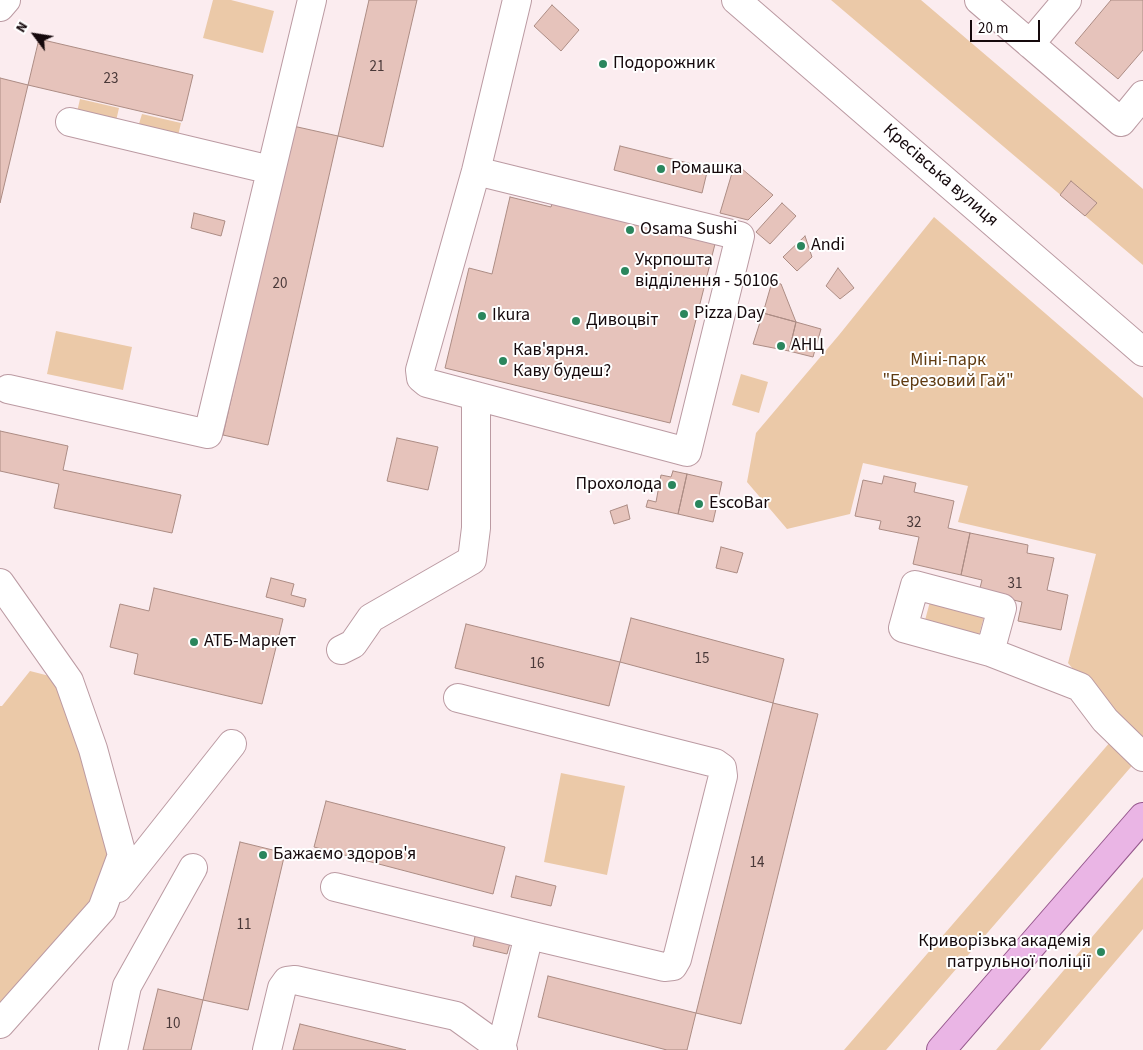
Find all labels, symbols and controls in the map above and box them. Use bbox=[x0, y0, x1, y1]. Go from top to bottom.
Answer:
north arrow bbox=[10, 10, 60, 60]
scale bar bbox=[973, 10, 1043, 42]
text: N bbox=[11, 18, 33, 36]
text: 20 m bbox=[978, 18, 1008, 39]
place label: Подорожник bbox=[613, 53, 715, 75]
marker: Подорожник bbox=[597, 58, 609, 70]
house number: 21 bbox=[370, 59, 384, 77]
house number: 23 bbox=[104, 71, 118, 89]
street label: Кресівська вулиця bbox=[878, 120, 1002, 232]
place label: Ромашка bbox=[671, 158, 742, 180]
marker: Ромашка bbox=[655, 163, 667, 175]
place label: Osama Sushi bbox=[640, 219, 737, 241]
marker: Osama Sushi bbox=[624, 224, 636, 236]
place label: Andi bbox=[811, 235, 845, 257]
marker: Andi bbox=[795, 240, 807, 252]
place label: Укрпошта відділення - 50106 bbox=[635, 250, 778, 292]
marker: Укрпошта відділення - 50106 bbox=[619, 265, 631, 277]
house number: 20 bbox=[273, 276, 287, 294]
place label: Pizza Day bbox=[694, 303, 765, 325]
place label: Ikura bbox=[492, 305, 530, 327]
marker: Pizza Day bbox=[678, 308, 690, 320]
marker: Ikura bbox=[476, 310, 488, 322]
place label: Дивоцвіт bbox=[586, 310, 659, 332]
marker: Дивоцвіт bbox=[570, 315, 582, 327]
place label: АНЦ bbox=[791, 335, 824, 357]
place label: Кав'ярня. Каву будеш? bbox=[513, 340, 611, 382]
marker: АНЦ bbox=[775, 340, 787, 352]
park label: Міні-парк "Березовий Гай" bbox=[882, 350, 1014, 392]
marker: Кав'ярня. Каву будеш? bbox=[497, 355, 509, 367]
place label: Прохолода bbox=[575, 474, 662, 496]
marker: Прохолода bbox=[666, 479, 678, 491]
place label: EscoBar bbox=[709, 493, 770, 515]
marker: EscoBar bbox=[693, 498, 705, 510]
house number: 32 bbox=[907, 515, 921, 533]
house number: 31 bbox=[1008, 576, 1022, 594]
place label: АТБ-Маркет bbox=[204, 631, 296, 653]
marker: АТБ-Маркет bbox=[188, 636, 200, 648]
house number: 15 bbox=[695, 651, 709, 669]
house number: 16 bbox=[530, 656, 544, 674]
place label: Бажаємо здоров'я bbox=[273, 844, 416, 866]
marker: Бажаємо здоров'я bbox=[257, 849, 269, 861]
house number: 14 bbox=[750, 855, 764, 873]
house number: 11 bbox=[237, 917, 251, 935]
place label: Криворізька академія патрульної поліції bbox=[918, 931, 1091, 974]
marker: Криворізька академія патрульної поліції bbox=[1095, 946, 1107, 958]
house number: 10 bbox=[166, 1016, 180, 1034]

